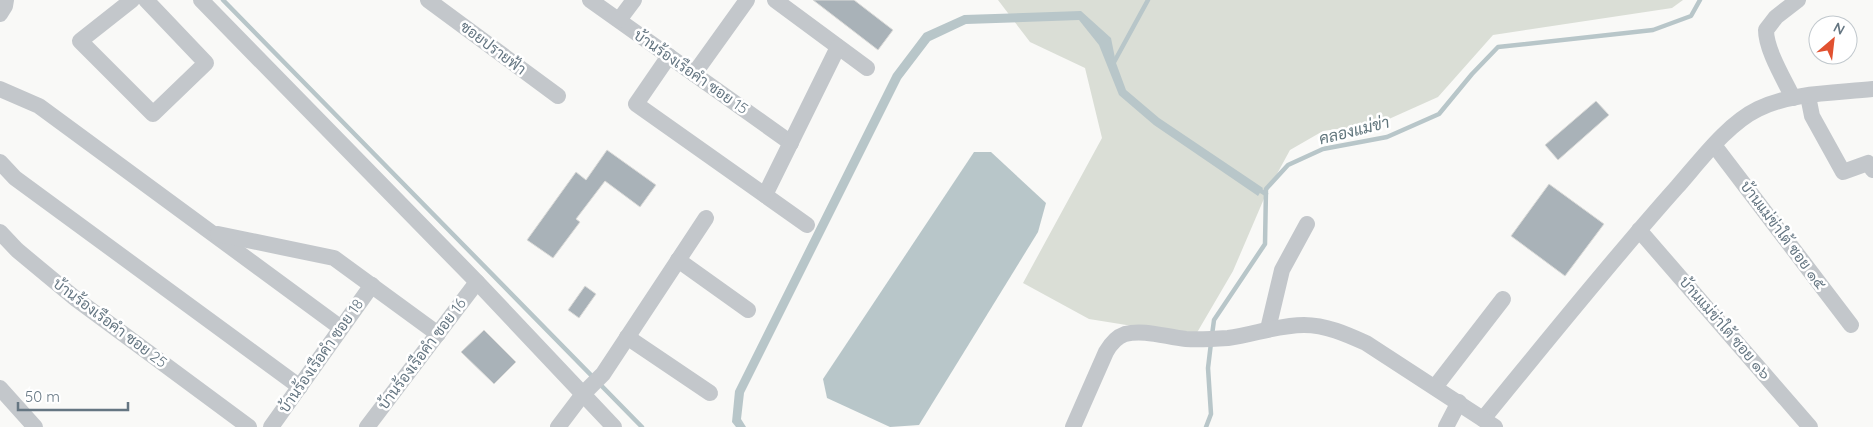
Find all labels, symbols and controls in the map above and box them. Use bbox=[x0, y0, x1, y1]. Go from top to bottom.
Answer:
north arrow bbox=[1808, 15, 1858, 65]
street label: ซอยปรายฟ้า bbox=[457, 17, 530, 79]
text: N bbox=[1830, 18, 1848, 39]
street label: บ้านร้องเรือคำ ซอย 15 bbox=[631, 25, 752, 118]
water label: คลองแม่ข่า bbox=[1317, 112, 1392, 148]
street label: บ้านแม่ข่าใต้ ซอย ๑๕ bbox=[1737, 177, 1831, 293]
street label: บ้านแม่ข่าใต้ ซอย ๑๖ bbox=[1675, 272, 1775, 383]
street label: บ้านร้องเรือคำ ซอย 25 bbox=[50, 274, 171, 372]
street label: บ้านร้องเรือคำ ซอย 16 bbox=[373, 294, 470, 413]
street label: บ้านร้องเรือคำ ซอย 18 bbox=[274, 295, 367, 416]
scale bar bbox=[18, 380, 128, 412]
text: 50 m bbox=[25, 387, 60, 406]

